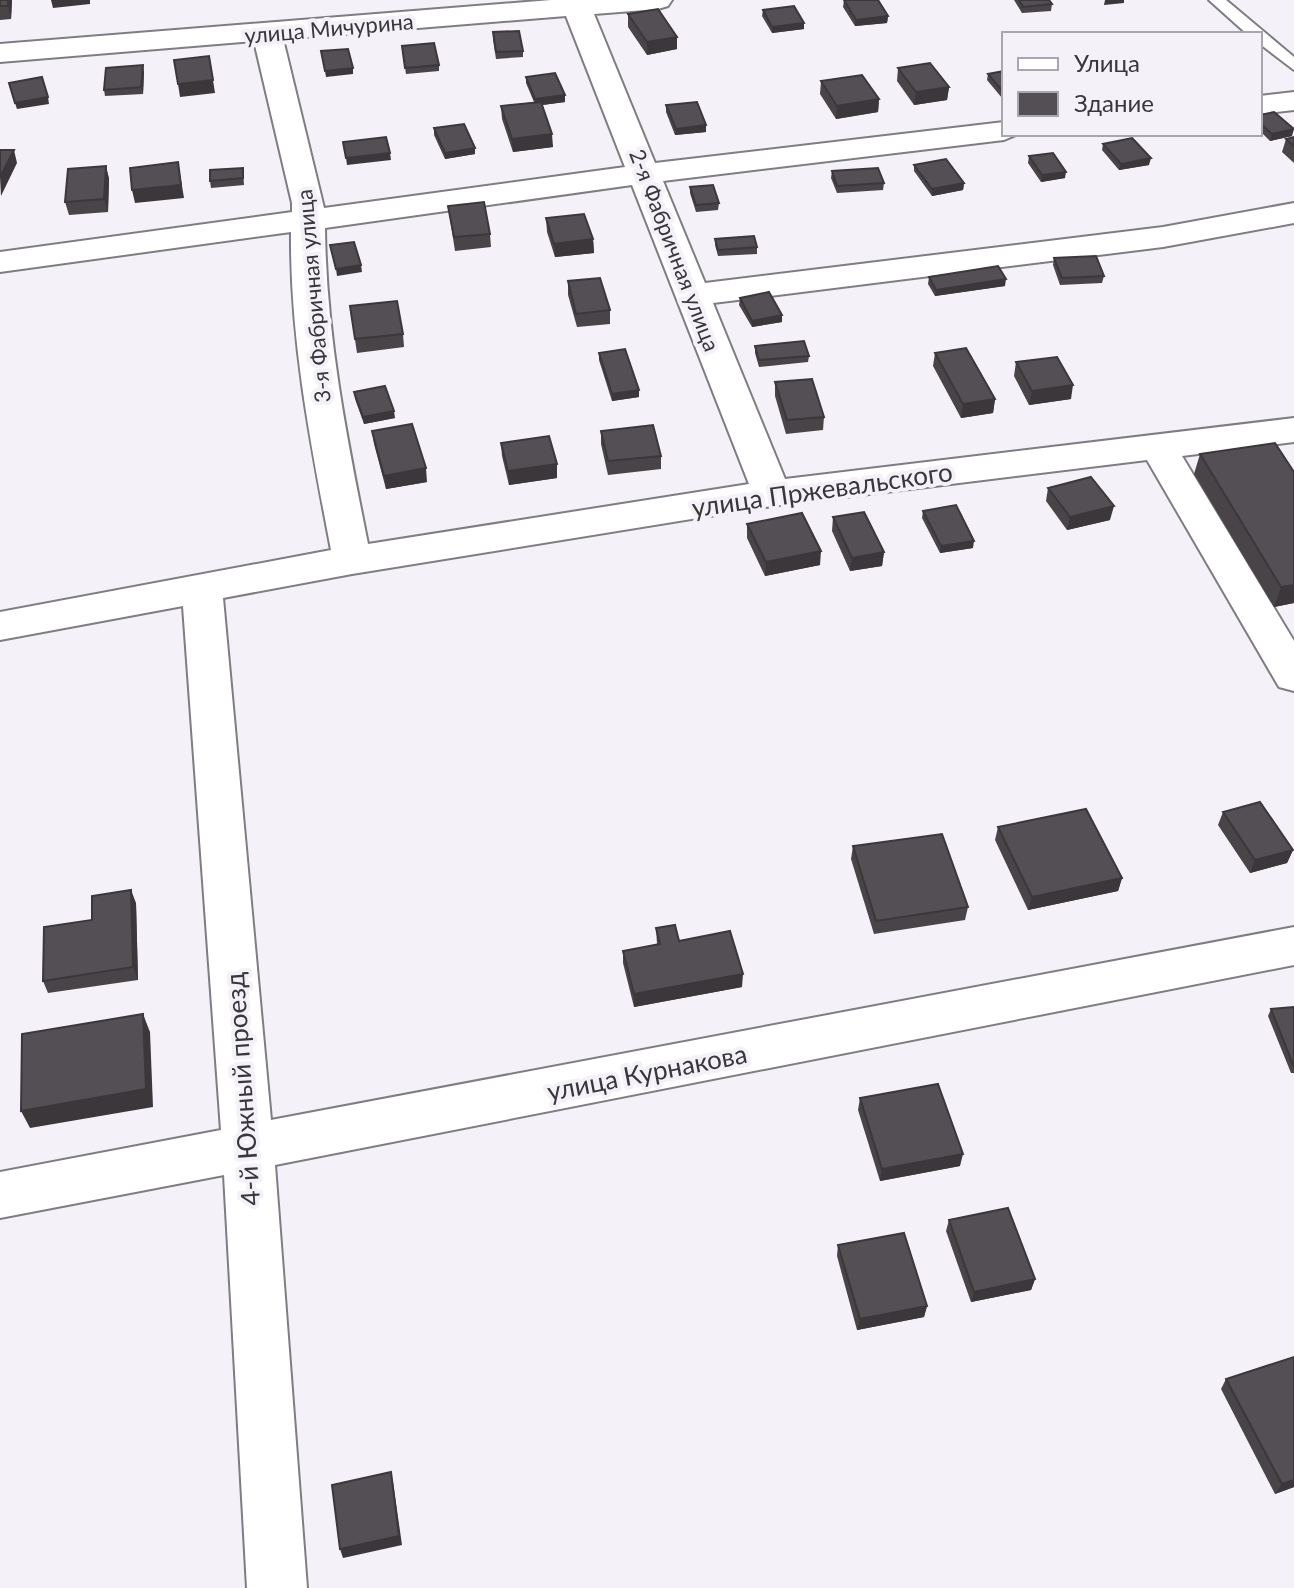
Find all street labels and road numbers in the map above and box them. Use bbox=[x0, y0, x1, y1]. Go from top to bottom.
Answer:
street label: улица Мичурина bbox=[243, 7, 415, 49]
street label: 2-я Фабричная улица bbox=[624, 145, 726, 355]
street label: 3-я Фабричная улица bbox=[290, 188, 336, 404]
street label: улица Пржевальского bbox=[690, 455, 954, 523]
street label: 4-й Южный проезд bbox=[218, 971, 266, 1207]
street label: улица Курнакова bbox=[544, 1037, 750, 1107]

